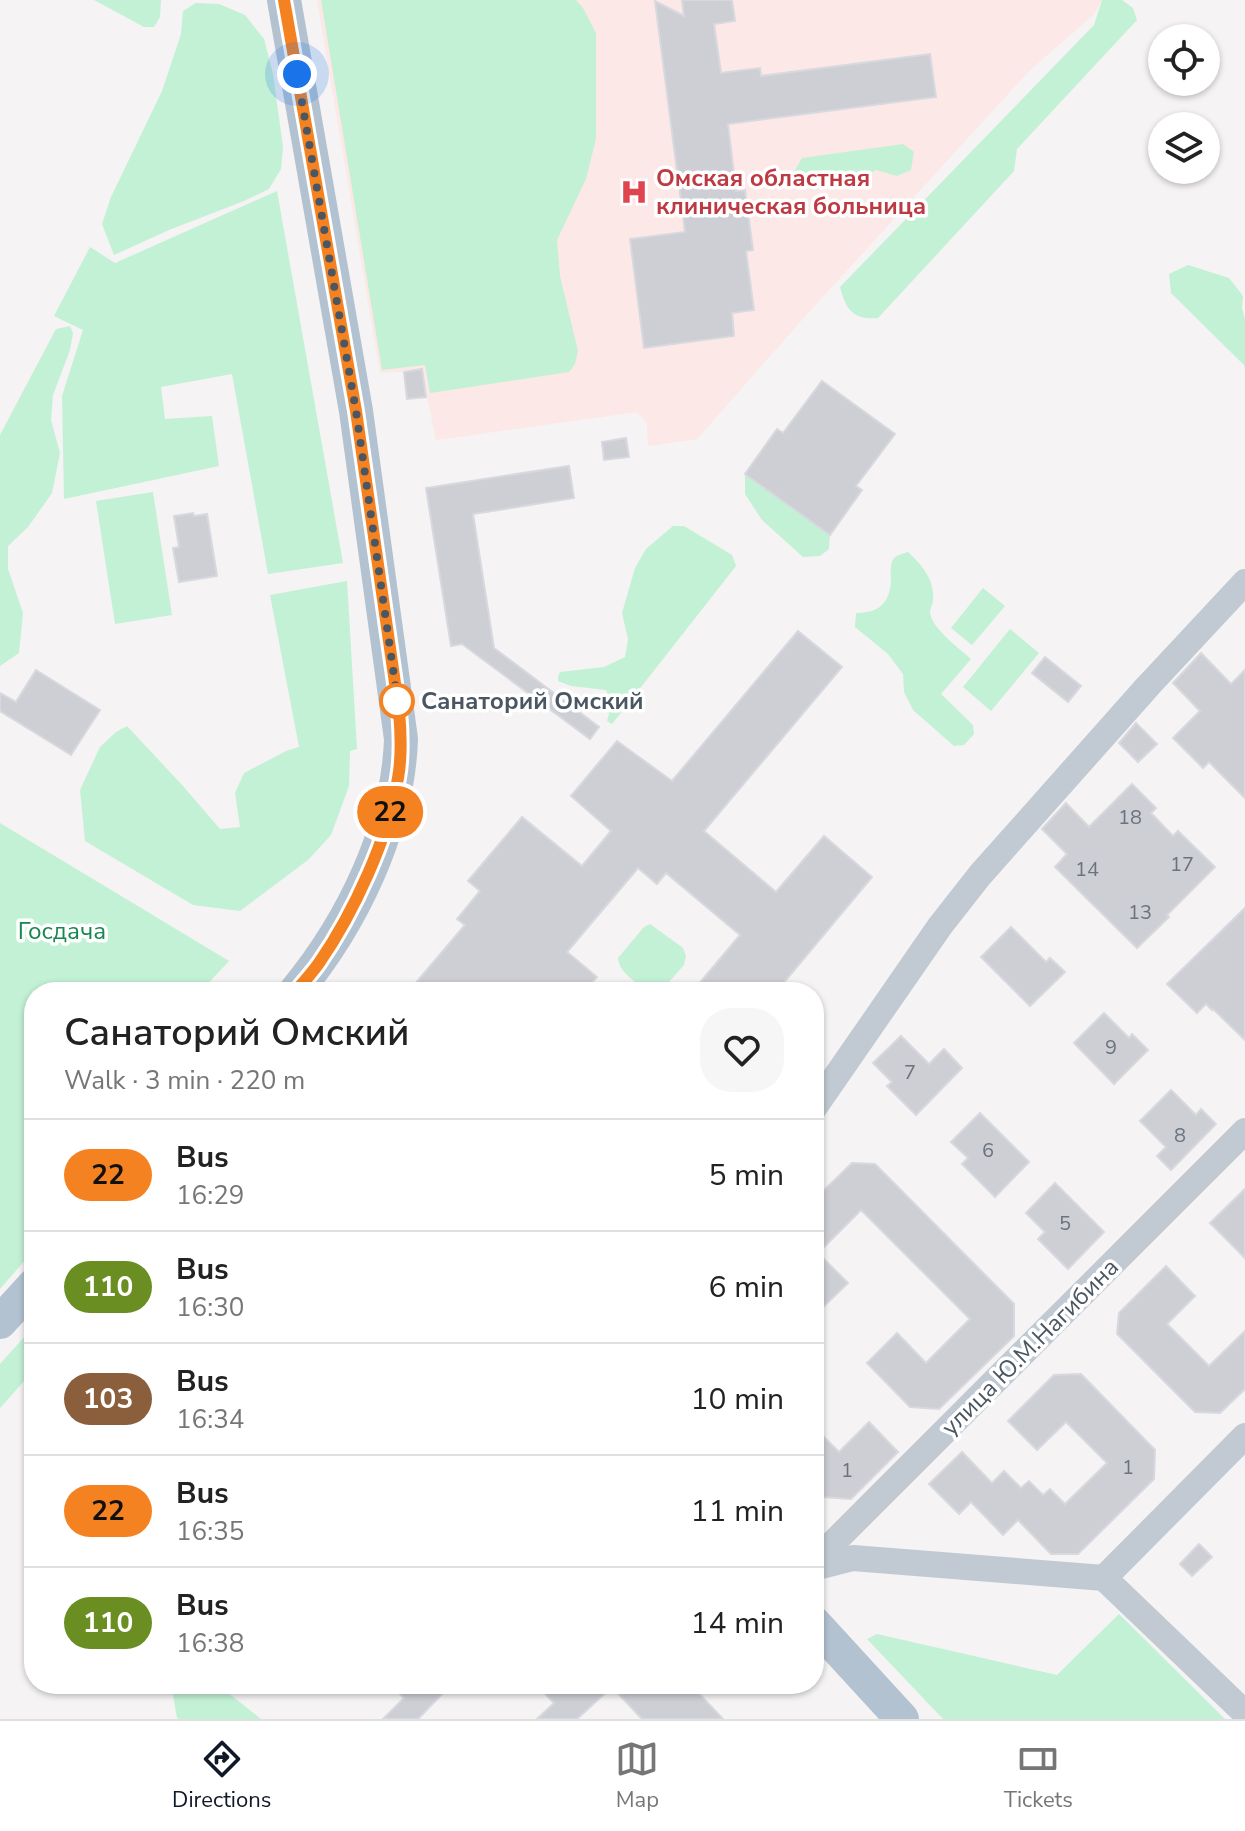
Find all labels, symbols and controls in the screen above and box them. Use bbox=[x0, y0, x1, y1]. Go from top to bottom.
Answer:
map controls bbox=[1148, 24, 1220, 184]
button: locate bbox=[1148, 24, 1220, 96]
your location bbox=[277, 54, 317, 94]
button: layers bbox=[1148, 112, 1220, 184]
place label: Омская областная клиническая больница bbox=[656, 162, 926, 222]
hospital icon: Омская областная клиническая больница bbox=[619, 177, 649, 207]
marker: Санаторий Омский bbox=[380, 684, 414, 718]
place label: Санаторий Омский bbox=[421, 685, 644, 717]
line badge: 22 bbox=[354, 786, 426, 838]
text: 22 bbox=[373, 793, 407, 831]
house number: 18 bbox=[1118, 804, 1142, 831]
house number: 17 bbox=[1170, 851, 1194, 878]
house number: 14 bbox=[1075, 856, 1099, 883]
house number: 13 bbox=[1128, 899, 1152, 926]
park label: Госдача bbox=[18, 915, 106, 947]
text: Санаторий Омский bbox=[64, 1007, 410, 1058]
button: heart bbox=[700, 1008, 784, 1092]
house number: 9 bbox=[1105, 1034, 1117, 1061]
house number: 7 bbox=[904, 1059, 916, 1086]
text: Walk · 3 min · 220 m bbox=[64, 1063, 305, 1098]
house number: 8 bbox=[1174, 1122, 1186, 1149]
text: Bus bbox=[176, 1137, 229, 1178]
house number: 6 bbox=[982, 1137, 994, 1164]
text: 5 min bbox=[709, 1155, 784, 1196]
text: 22 bbox=[91, 1156, 125, 1194]
text: 16:29 bbox=[176, 1178, 244, 1213]
house number: 5 bbox=[1059, 1210, 1071, 1237]
text: Bus bbox=[176, 1249, 229, 1290]
street label: улица Ю.М.Нагибина bbox=[934, 1251, 1126, 1443]
text: 6 min bbox=[709, 1267, 784, 1308]
text: 110 bbox=[83, 1268, 133, 1306]
text: 16:30 bbox=[176, 1290, 244, 1325]
text: Bus bbox=[176, 1361, 229, 1402]
text: 10 min bbox=[691, 1379, 784, 1420]
text: 103 bbox=[83, 1380, 133, 1418]
text: 16:34 bbox=[176, 1402, 244, 1437]
house number: 1 bbox=[1122, 1454, 1134, 1481]
house number: 1 bbox=[841, 1457, 853, 1484]
text: Bus bbox=[176, 1473, 229, 1514]
text: 11 min bbox=[691, 1491, 784, 1532]
text: 22 bbox=[91, 1492, 125, 1530]
text: 16:35 bbox=[176, 1514, 244, 1549]
text: Bus bbox=[176, 1585, 229, 1626]
text: 14 min bbox=[691, 1603, 784, 1644]
text: 110 bbox=[83, 1604, 133, 1642]
text: 16:38 bbox=[176, 1626, 244, 1661]
tab: Directions bbox=[172, 1737, 271, 1815]
tab: Map bbox=[615, 1737, 659, 1815]
tab: Tickets bbox=[1004, 1737, 1073, 1815]

